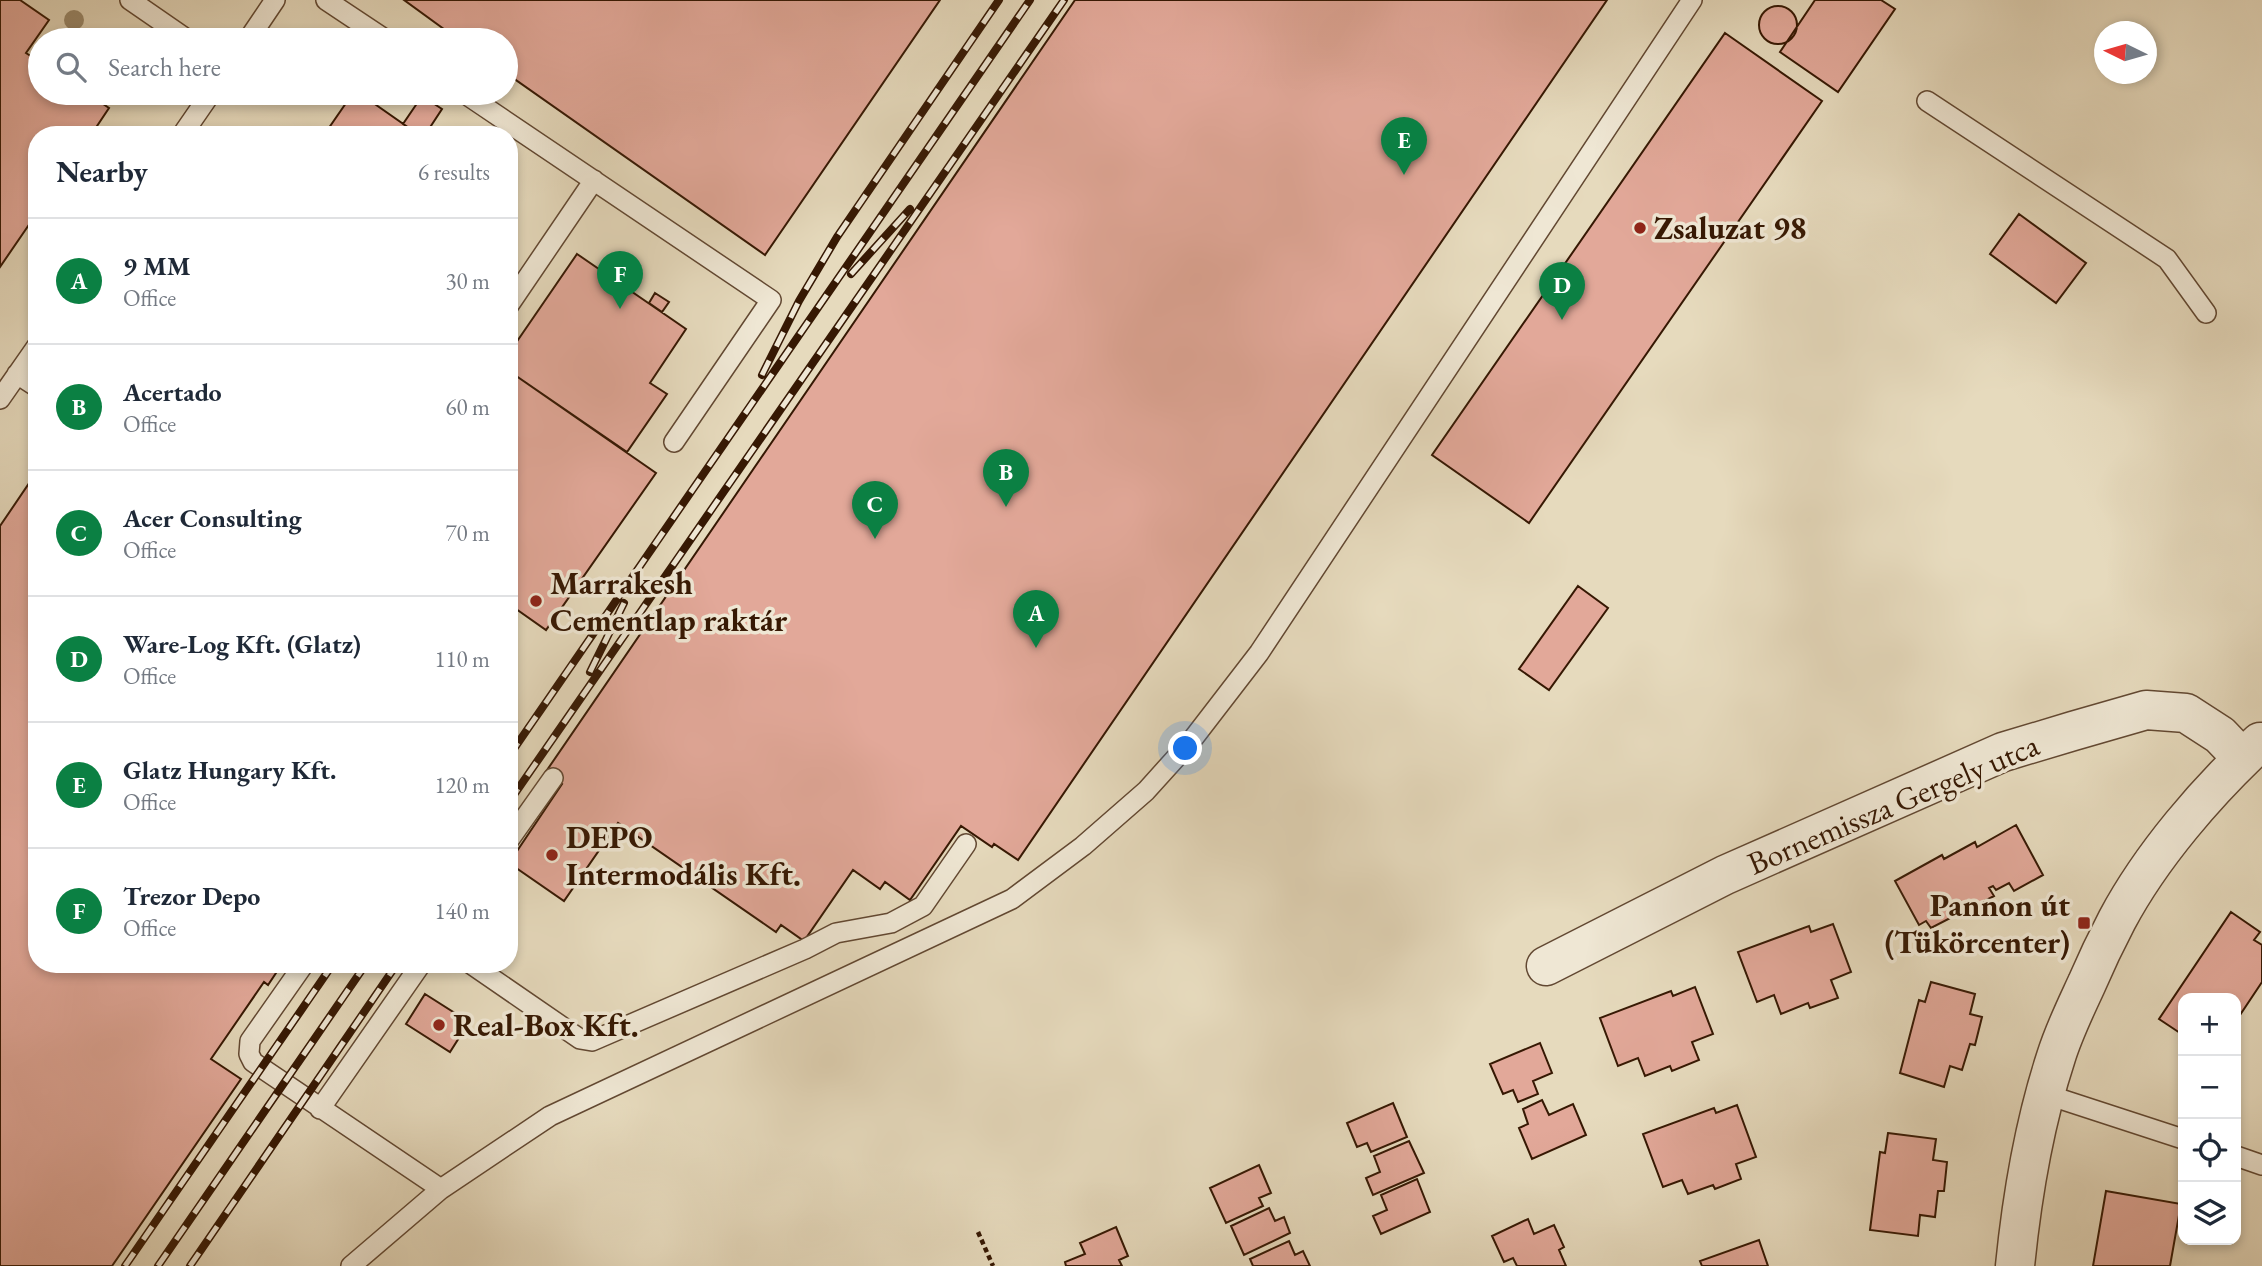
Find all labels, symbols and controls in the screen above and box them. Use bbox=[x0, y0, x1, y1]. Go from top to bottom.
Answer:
north arrow bbox=[2094, 21, 2157, 84]
search box bbox=[28, 28, 518, 105]
icon: search bbox=[52, 48, 90, 86]
text: Search here bbox=[108, 50, 221, 84]
pin: E bbox=[1381, 117, 1427, 175]
text: Nearby bbox=[56, 152, 148, 191]
text: 6 results bbox=[418, 157, 490, 187]
place label: Zsaluzat 98 bbox=[1654, 207, 1807, 249]
marker: Zsaluzat 98 bbox=[1632, 220, 1648, 236]
text: 9 MM bbox=[123, 249, 191, 283]
pin: F bbox=[597, 251, 643, 309]
pin: D bbox=[1539, 262, 1585, 320]
text: A bbox=[71, 266, 87, 296]
text: 30 m bbox=[445, 266, 490, 296]
text: Office bbox=[123, 283, 176, 313]
text: Acertado bbox=[123, 375, 222, 409]
text: B bbox=[72, 392, 86, 422]
text: 60 m bbox=[445, 392, 490, 422]
text: Office bbox=[123, 409, 176, 439]
pin: B bbox=[983, 449, 1029, 507]
pin: C bbox=[852, 481, 898, 539]
text: Acer Consulting bbox=[123, 501, 302, 535]
text: C bbox=[71, 518, 87, 548]
text: 70 m bbox=[445, 518, 490, 548]
text: Office bbox=[123, 535, 176, 565]
place label: Marrakesh Cementlap raktár bbox=[550, 562, 788, 641]
pin: A bbox=[1013, 590, 1059, 648]
marker: Marrakesh Cementlap raktár bbox=[528, 593, 544, 609]
text: Ware-Log Kft. (Glatz) bbox=[123, 627, 361, 661]
text: D bbox=[70, 644, 88, 674]
text: 110 m bbox=[434, 644, 490, 674]
text: Office bbox=[123, 661, 176, 691]
street label: Bornemissza Gergely utca bbox=[1741, 724, 2045, 884]
your location bbox=[1168, 731, 1202, 765]
text: Glatz Hungary Kft. bbox=[123, 753, 336, 787]
text: E bbox=[72, 770, 86, 800]
text: 120 m bbox=[434, 770, 490, 800]
text: Office bbox=[123, 787, 176, 817]
place label: DEPO Intermodális Kft. bbox=[566, 816, 801, 895]
marker: DEPO Intermodális Kft. bbox=[544, 847, 560, 863]
text: Trezor Depo bbox=[123, 879, 260, 913]
place label: Pannon út (Tükörcenter) bbox=[1885, 884, 2070, 963]
text: F bbox=[73, 896, 85, 926]
text: 140 m bbox=[434, 896, 490, 926]
text: Office bbox=[123, 913, 176, 943]
marker: Pannon út (Tükörcenter) bbox=[2076, 915, 2092, 931]
map controls bbox=[2178, 993, 2241, 1245]
button: + bbox=[2178, 993, 2241, 1056]
place label: Real-Box Kft. bbox=[453, 1004, 639, 1046]
marker: Real-Box Kft. bbox=[431, 1017, 447, 1033]
button: − bbox=[2178, 1056, 2241, 1119]
button: locate bbox=[2178, 1119, 2241, 1182]
button: layers bbox=[2178, 1182, 2241, 1245]

